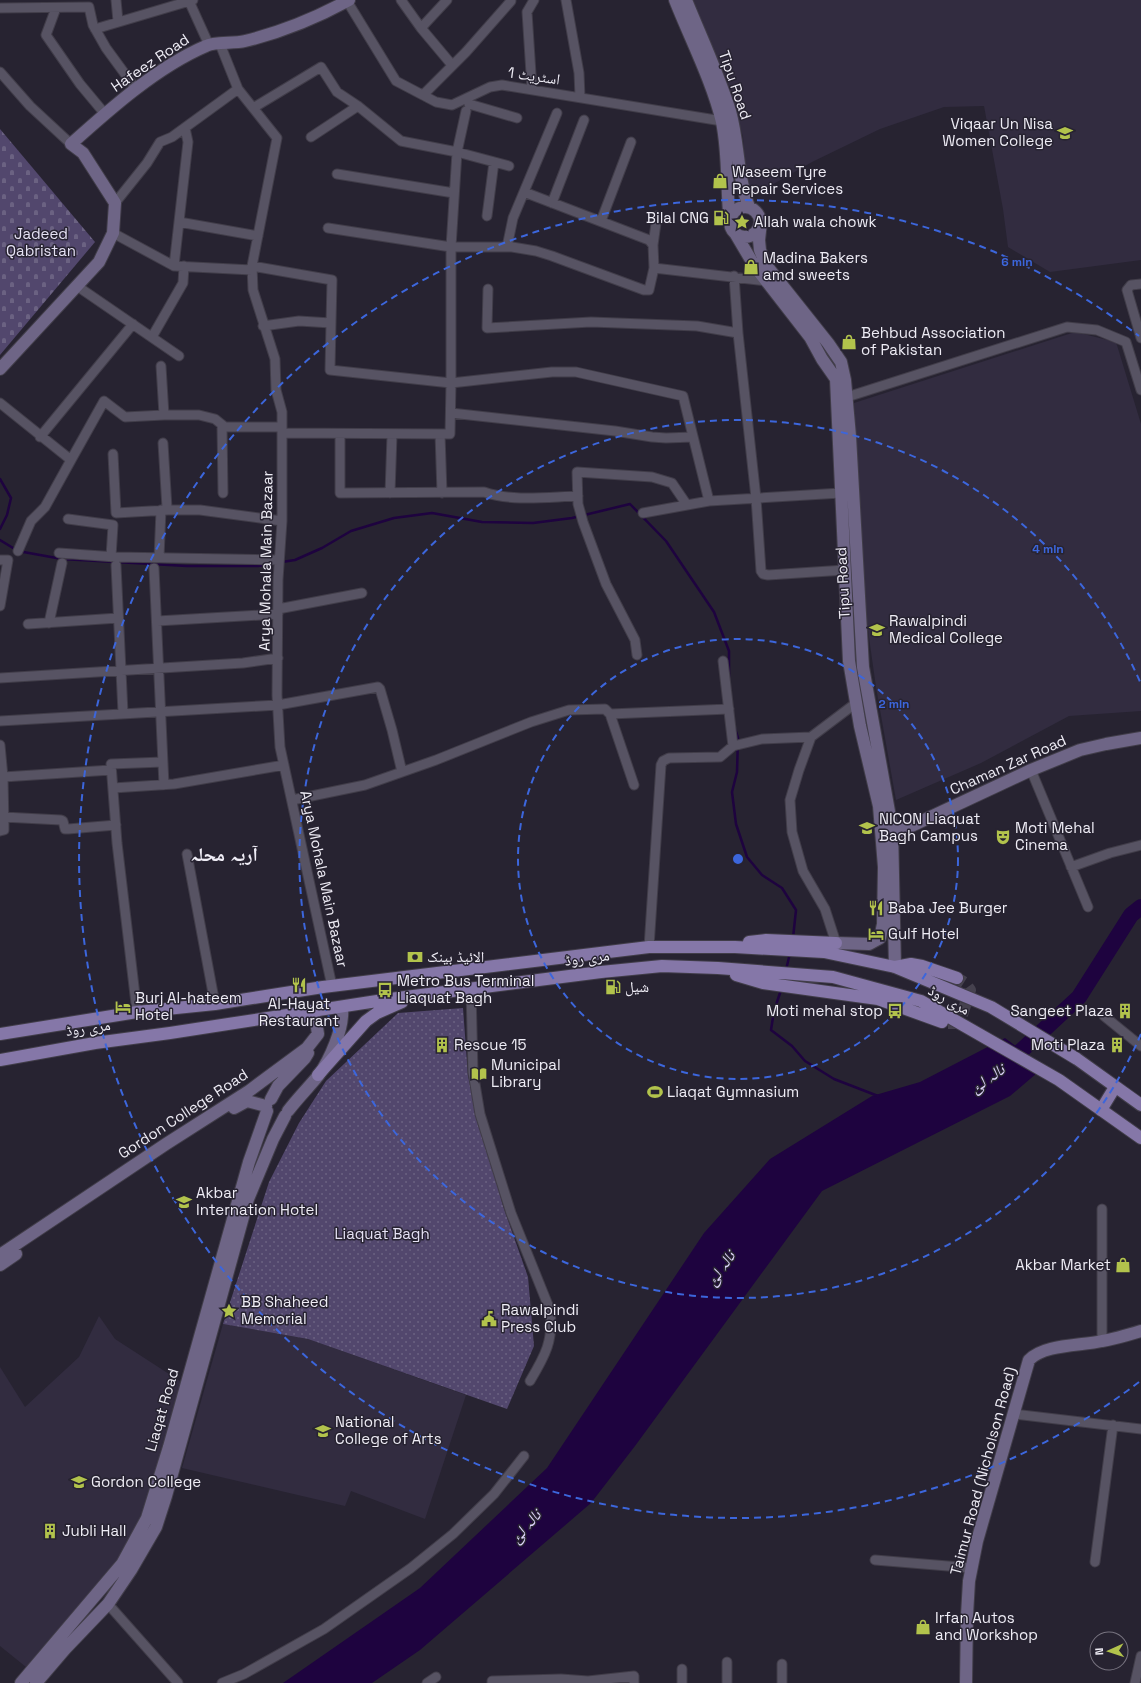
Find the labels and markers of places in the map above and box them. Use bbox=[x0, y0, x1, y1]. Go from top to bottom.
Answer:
place label: Viqaar Un Nisa Women College bbox=[942, 114, 1053, 150]
school or university icon: Viqaar Un Nisa Women College bbox=[1056, 124, 1074, 142]
place label: Waseem Tyre Repair Services bbox=[732, 162, 843, 198]
shop icon: Waseem Tyre Repair Services bbox=[711, 172, 729, 190]
place label: Bilal CNG bbox=[646, 208, 709, 227]
fuel station icon: Bilal CNG bbox=[712, 209, 730, 227]
place label: Allah wala chowk bbox=[754, 212, 877, 231]
place icon: Allah wala chowk bbox=[733, 213, 751, 231]
place label: Madina Bakers amd sweets bbox=[763, 248, 868, 284]
shop icon: Madina Bakers amd sweets bbox=[742, 258, 760, 276]
place label: Behbud Association of Pakistan bbox=[861, 323, 1006, 359]
shop icon: Behbud Association of Pakistan bbox=[840, 333, 858, 351]
place label: Rawalpindi Medical College bbox=[889, 611, 1003, 647]
school or university icon: Rawalpindi Medical College bbox=[868, 621, 886, 639]
place label: NICON Liaquat Bagh Campus bbox=[879, 809, 980, 845]
place label: Moti Mehal Cinema bbox=[1015, 818, 1095, 854]
school or university icon: NICON Liaquat Bagh Campus bbox=[858, 819, 876, 837]
theatre icon: Moti Mehal Cinema bbox=[994, 828, 1012, 846]
centre of rings bbox=[731, 852, 745, 866]
place label: Baba Jee Burger bbox=[888, 898, 1008, 917]
restaurant icon: Baba Jee Burger bbox=[867, 899, 885, 917]
place label: Gulf Hotel bbox=[888, 924, 959, 943]
hotel icon: Gulf Hotel bbox=[867, 925, 885, 943]
place label: الائیڈ بینک bbox=[427, 947, 484, 966]
bank icon: الائیڈ بینک bbox=[406, 948, 424, 966]
place label: Metro Bus Terminal Liaquat Bagh bbox=[397, 971, 534, 1007]
restaurant icon: Al-Hayat Restaurant bbox=[290, 976, 308, 994]
place label: شیل bbox=[625, 977, 649, 997]
fuel station icon: شیل bbox=[604, 978, 622, 996]
bus stop icon: Metro Bus Terminal Liaquat Bagh bbox=[376, 981, 394, 999]
place label: Burj Al-hateem Hotel bbox=[135, 988, 242, 1024]
place label: Al-Hayat Restaurant bbox=[259, 994, 339, 1030]
hotel icon: Burj Al-hateem Hotel bbox=[114, 998, 132, 1016]
place label: Moti mehal stop bbox=[766, 1001, 883, 1020]
place label: Sangeet Plaza bbox=[1010, 1001, 1113, 1020]
bus stop icon: Moti mehal stop bbox=[886, 1002, 904, 1020]
building icon: Sangeet Plaza bbox=[1116, 1002, 1134, 1020]
place label: Rescue 15 bbox=[454, 1035, 526, 1054]
place label: Moti Plaza bbox=[1031, 1035, 1105, 1054]
building icon: Rescue 15 bbox=[433, 1036, 451, 1054]
building icon: Moti Plaza bbox=[1108, 1036, 1126, 1054]
place label: Municipal Library bbox=[491, 1055, 561, 1091]
library icon: Municipal Library bbox=[470, 1065, 488, 1083]
place label: Liaqat Gymnasium bbox=[667, 1082, 799, 1101]
sports icon: Liaqat Gymnasium bbox=[646, 1083, 664, 1101]
place label: Akbar Internation Hotel bbox=[196, 1183, 318, 1219]
school or university icon: Akbar Internation Hotel bbox=[175, 1193, 193, 1211]
place label: Akbar Market bbox=[1015, 1255, 1111, 1274]
shop icon: Akbar Market bbox=[1114, 1256, 1132, 1274]
place label: BB Shaheed Memorial bbox=[241, 1292, 328, 1328]
place label: Rawalpindi Press Club bbox=[501, 1300, 579, 1336]
place icon: BB Shaheed Memorial bbox=[220, 1302, 238, 1320]
public building icon: Rawalpindi Press Club bbox=[480, 1310, 498, 1328]
place label: National College of Arts bbox=[335, 1412, 442, 1448]
school or university icon: National College of Arts bbox=[314, 1422, 332, 1440]
place label: Gordon College bbox=[91, 1472, 201, 1491]
school or university icon: Gordon College bbox=[70, 1473, 88, 1491]
place label: Jubli Hall bbox=[62, 1521, 126, 1540]
building icon: Jubli Hall bbox=[41, 1522, 59, 1540]
place label: Irfan Autos and Workshop bbox=[935, 1608, 1038, 1644]
shop icon: Irfan Autos and Workshop bbox=[914, 1618, 932, 1636]

